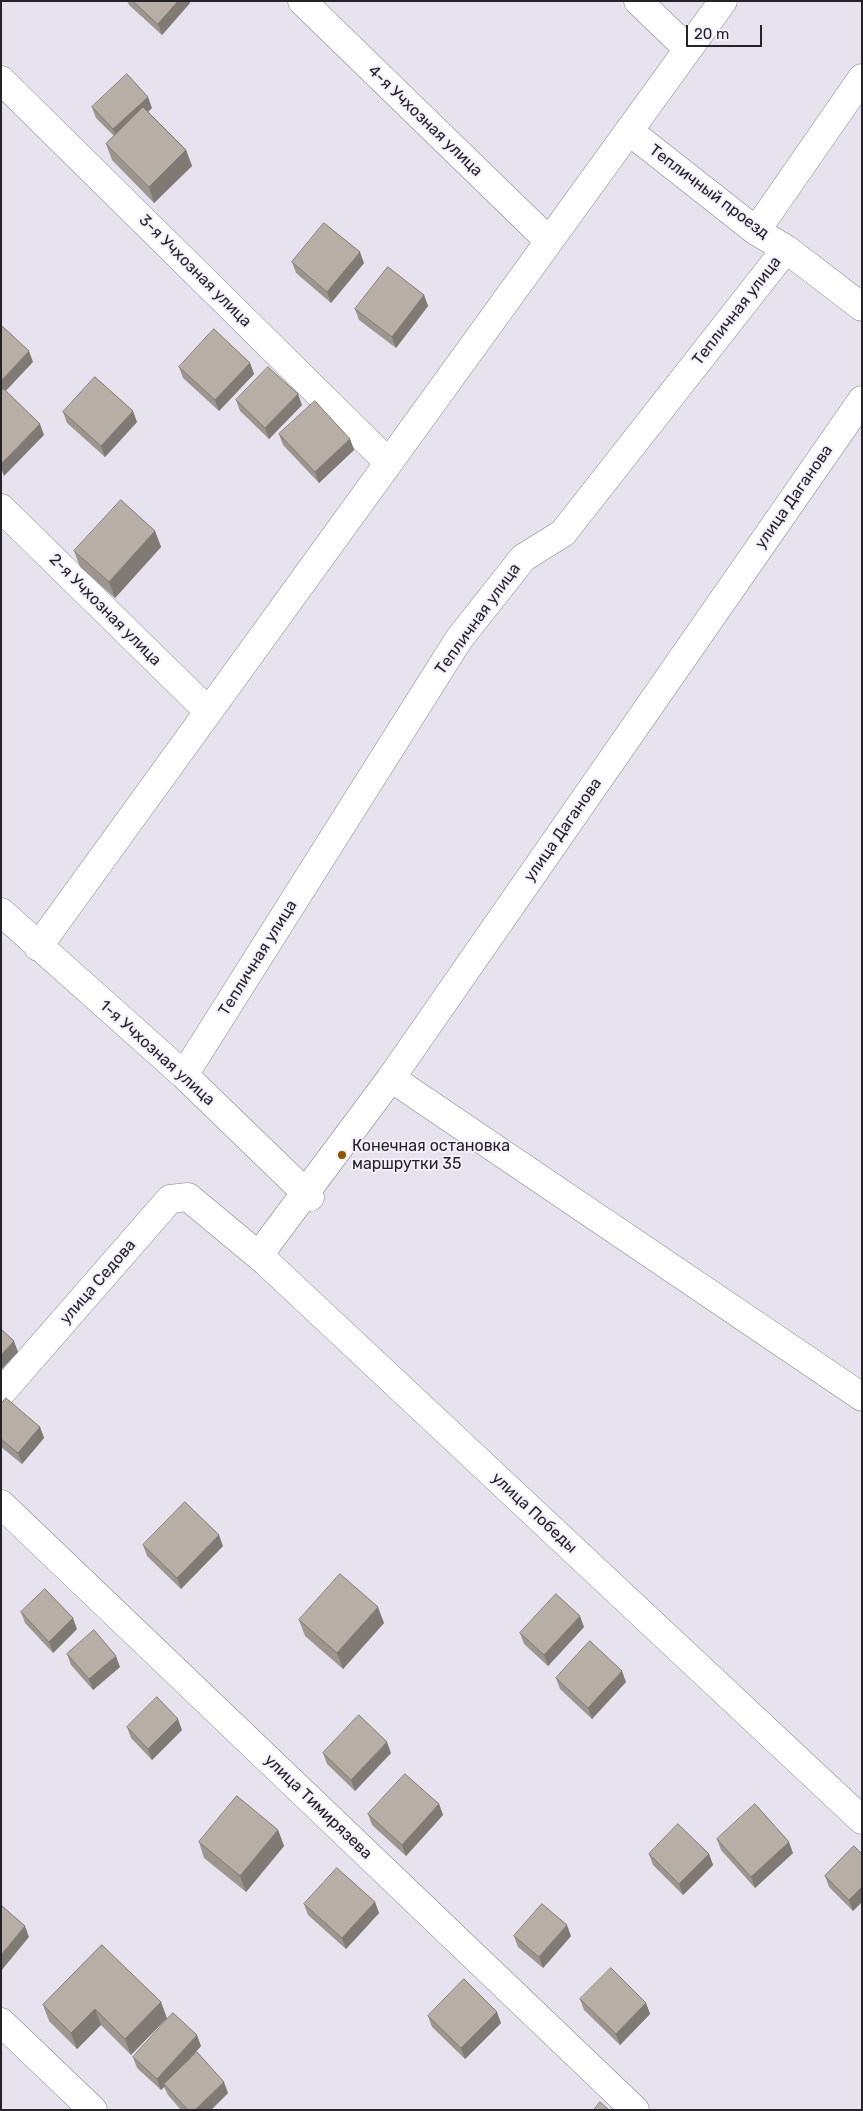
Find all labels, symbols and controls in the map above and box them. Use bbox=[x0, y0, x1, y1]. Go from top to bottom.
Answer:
scale bar bbox=[688, 15, 764, 47]
text: 20 m bbox=[694, 25, 729, 43]
street label: 4-я Учхозная улица bbox=[364, 61, 486, 181]
street label: Тепличный проезд bbox=[645, 141, 773, 243]
street label: 3-я Учхозная улица bbox=[135, 211, 255, 331]
street label: Тепличная улица bbox=[689, 253, 785, 369]
street label: улица Даганова bbox=[751, 441, 837, 553]
street label: 2-я Учхозная улица bbox=[45, 550, 165, 670]
street label: Тепличная улица bbox=[431, 560, 525, 678]
street label: улица Даганова bbox=[520, 774, 606, 886]
street label: Тепличная улица bbox=[215, 897, 301, 1019]
street label: 1-я Учхозная улица bbox=[95, 996, 219, 1110]
place label: Конечная остановка маршрутки 35 bbox=[352, 1136, 510, 1174]
marker: Конечная остановка маршрутки 35 bbox=[336, 1149, 348, 1161]
street label: улица Седова bbox=[56, 1236, 140, 1328]
street label: улица Победы bbox=[487, 1469, 581, 1557]
street label: улица Тимирязева bbox=[260, 1750, 376, 1864]

